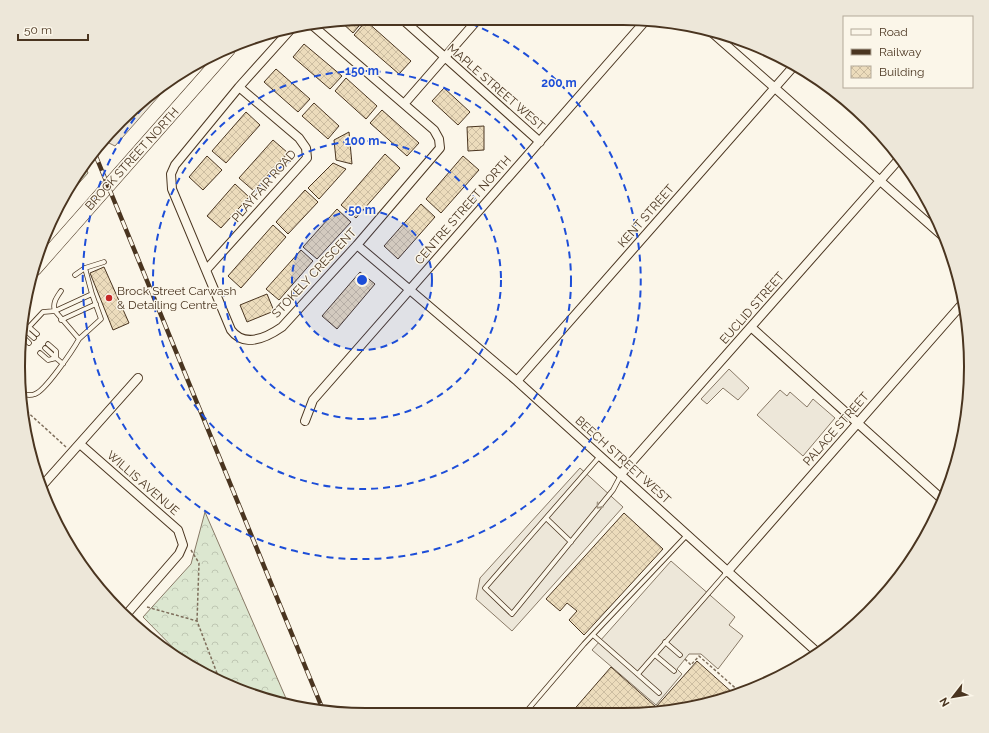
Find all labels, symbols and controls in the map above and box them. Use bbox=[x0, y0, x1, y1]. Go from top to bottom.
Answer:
scale bar bbox=[18, 16, 88, 42]
legend bbox=[843, 16, 973, 88]
text: 50 m bbox=[24, 23, 52, 37]
text: Road bbox=[879, 25, 908, 39]
street label: MAPLE STREET WEST bbox=[444, 41, 548, 134]
text: Railway bbox=[879, 45, 922, 59]
text: 150 m bbox=[345, 64, 379, 78]
text: Building bbox=[879, 65, 925, 79]
text: 200 m bbox=[541, 76, 577, 90]
street label: BROCK STREET NORTH bbox=[82, 105, 182, 213]
text: 100 m bbox=[345, 134, 379, 148]
street label: PLAYFAIR ROAD bbox=[229, 147, 299, 225]
street label: CENTRE STREET NORTH bbox=[412, 153, 514, 267]
street label: KENT STREET bbox=[615, 181, 678, 250]
text: 50 m bbox=[348, 203, 376, 217]
street label: STOKELY CRESCENT bbox=[269, 225, 360, 321]
street label: EUCLID STREET bbox=[717, 269, 787, 347]
centre of rings bbox=[355, 273, 369, 287]
place label: Brock Street Carwash & Detailing Centre bbox=[117, 284, 236, 312]
marker: Brock Street Carwash & Detailing Centre bbox=[104, 293, 114, 303]
street label: PALACE STREET bbox=[800, 389, 872, 469]
street label: BEECH STREET WEST bbox=[572, 413, 674, 507]
street label: WILLIS AVENUE bbox=[104, 448, 182, 518]
one-way arrow bbox=[597, 502, 604, 509]
north arrow bbox=[933, 677, 973, 717]
text: N bbox=[937, 695, 953, 709]

